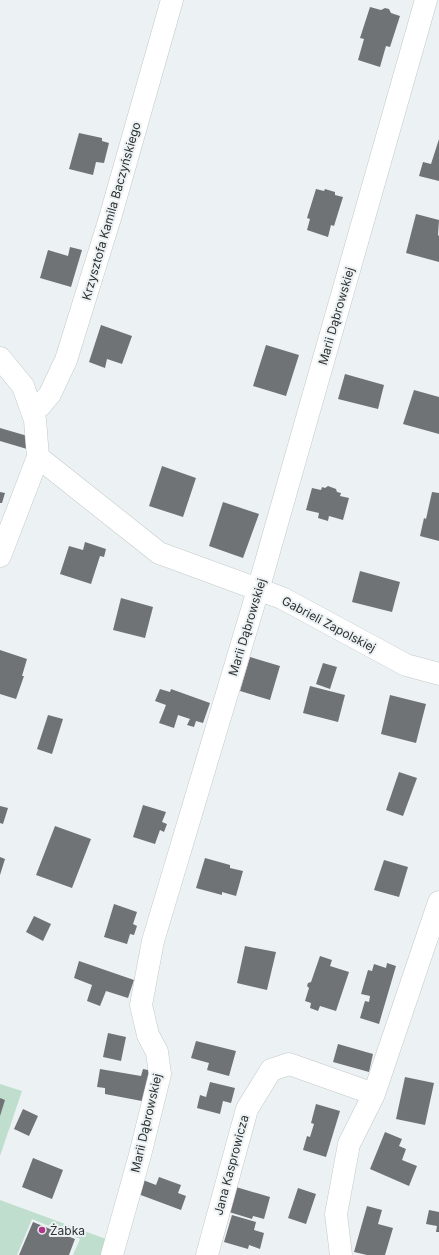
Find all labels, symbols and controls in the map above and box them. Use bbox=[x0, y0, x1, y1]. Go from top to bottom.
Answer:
street label: Krzysztofa Kamila Baczyńskiego bbox=[78, 120, 144, 302]
street label: Marii Dąbrowskiej bbox=[315, 265, 357, 367]
street label: Marii Dąbrowskiej bbox=[225, 576, 269, 678]
street label: Gabrieli Zapolskiej bbox=[279, 593, 379, 655]
street label: Marii Dąbrowskiej bbox=[127, 1072, 165, 1174]
street label: Jana Kasprowicza bbox=[210, 1113, 252, 1217]
place label: Żabka bbox=[50, 1223, 85, 1238]
marker: Żabka bbox=[37, 1225, 47, 1235]

